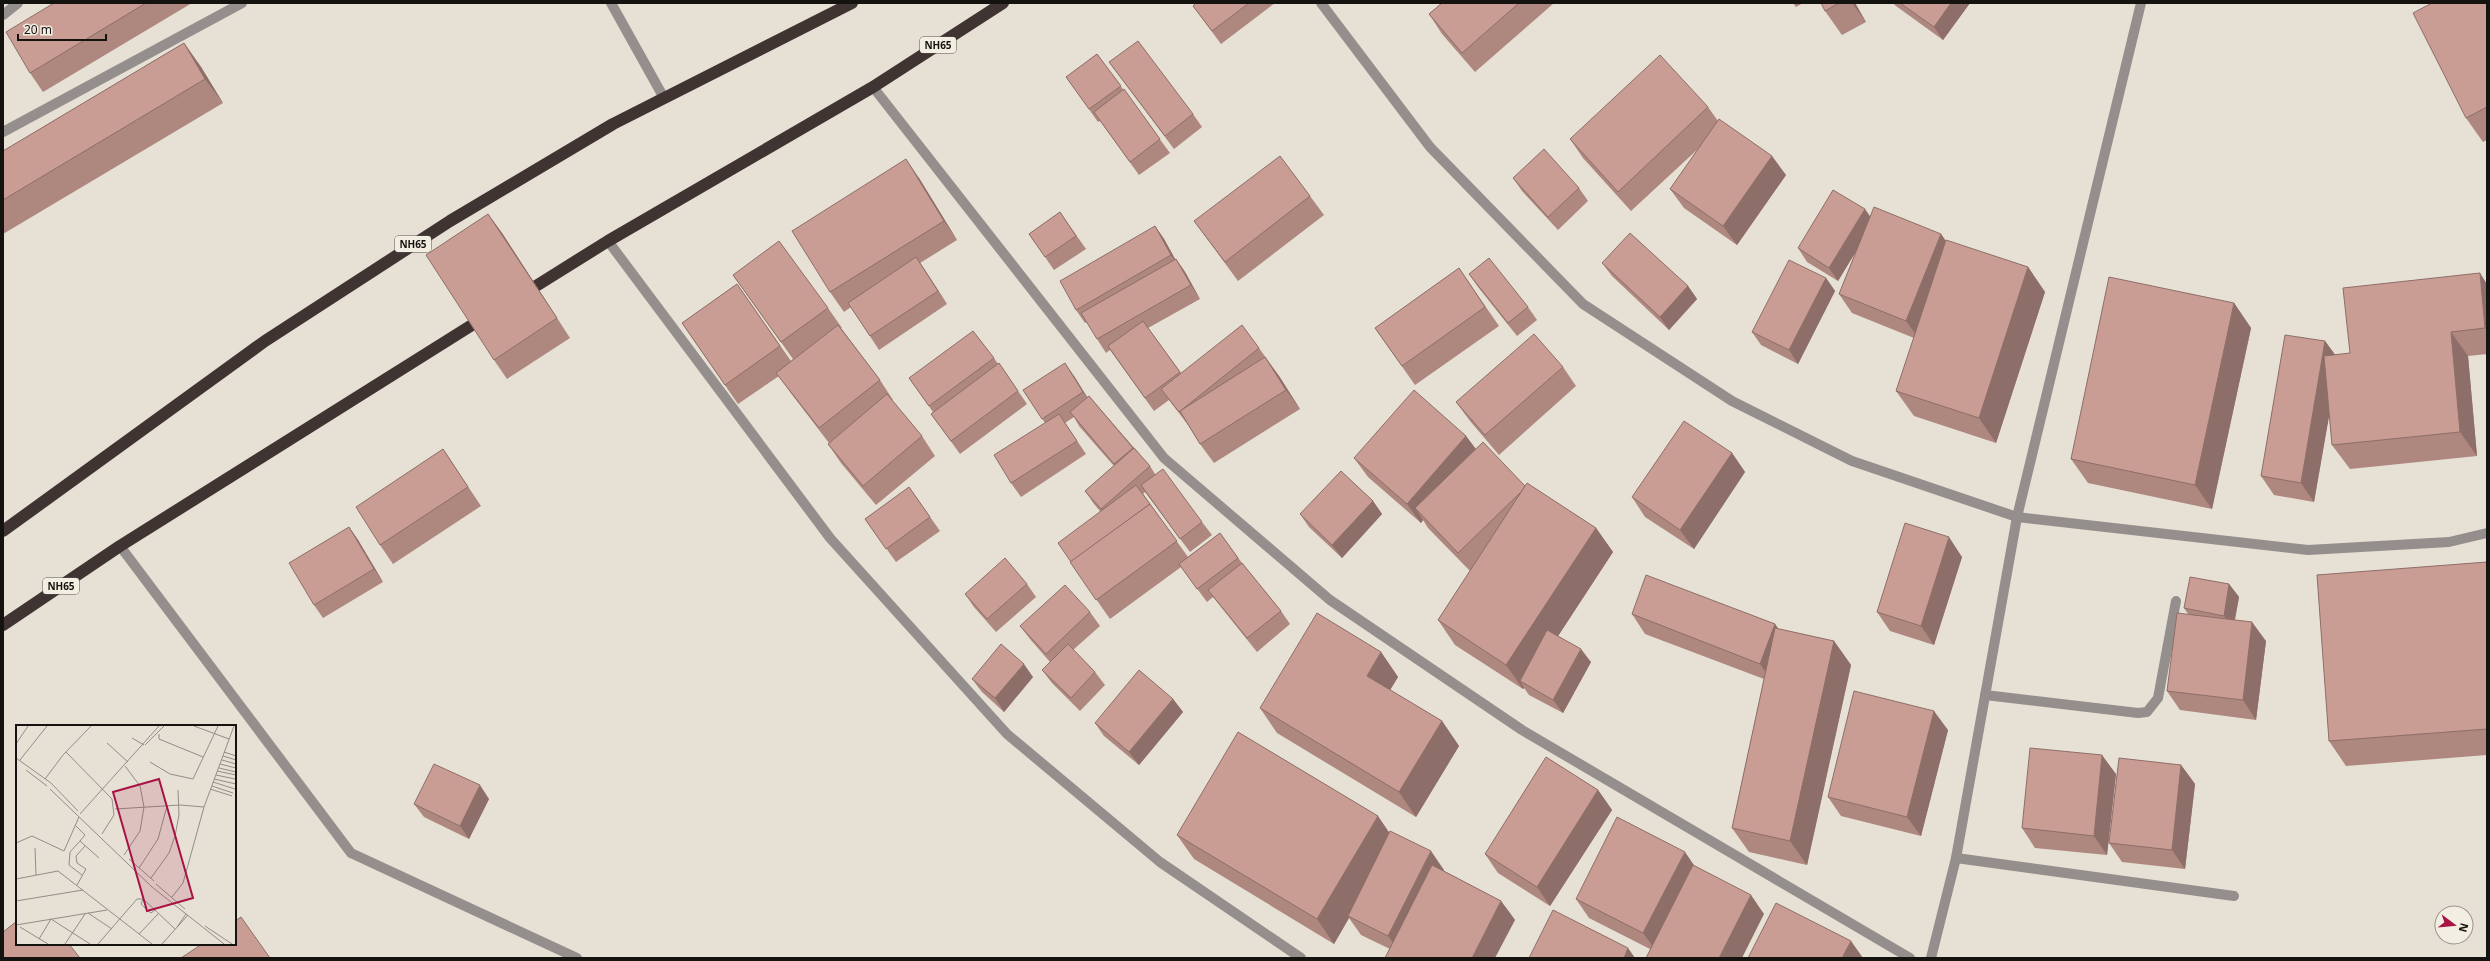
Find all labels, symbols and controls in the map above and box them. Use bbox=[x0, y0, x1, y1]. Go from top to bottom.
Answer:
scale bar bbox=[18, 16, 106, 42]
text: 20 m bbox=[24, 21, 52, 38]
road number: NH65 bbox=[920, 37, 956, 53]
road number: NH65 bbox=[395, 236, 431, 252]
road number: NH65 bbox=[43, 578, 79, 594]
inset map bbox=[16, 725, 236, 945]
north arrow bbox=[2434, 905, 2474, 945]
text: N bbox=[2456, 922, 2473, 934]

